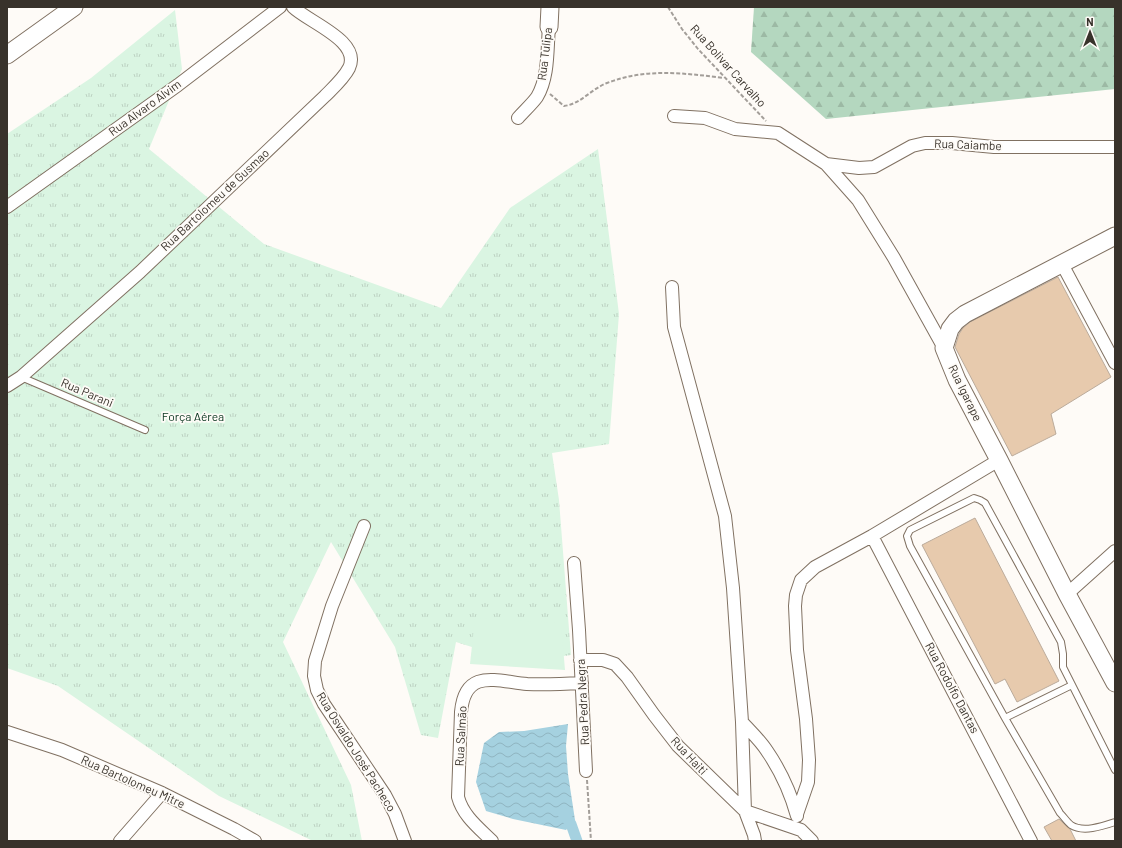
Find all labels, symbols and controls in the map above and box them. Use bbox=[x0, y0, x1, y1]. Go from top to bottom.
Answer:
north arrow bbox=[1070, 12, 1110, 52]
text: N bbox=[1086, 15, 1094, 28]
street label: Rua Bolivar Carvalho bbox=[688, 21, 769, 109]
street label: Rua Tulipa bbox=[534, 26, 554, 81]
street label: Rua Alvaro Alvim bbox=[105, 76, 183, 138]
street label: Rua Caiambe bbox=[934, 136, 1002, 152]
street label: Rua Bartolomeu de Gusmao bbox=[157, 145, 271, 253]
street label: Rua Igarape bbox=[946, 362, 986, 423]
street label: Rua Parani bbox=[59, 375, 116, 409]
park label: Força Aérea bbox=[162, 409, 224, 423]
street label: Rua Rodolfo Dantas bbox=[923, 640, 983, 736]
street label: Rua Pedra Negra bbox=[573, 659, 591, 746]
street label: Rua Osvaldo José Pacheco bbox=[314, 689, 399, 814]
street label: Rua Salmão bbox=[451, 705, 469, 767]
street label: Rua Haiti bbox=[669, 733, 711, 777]
street label: Rua Bartolomeu Mitre bbox=[79, 752, 188, 810]

